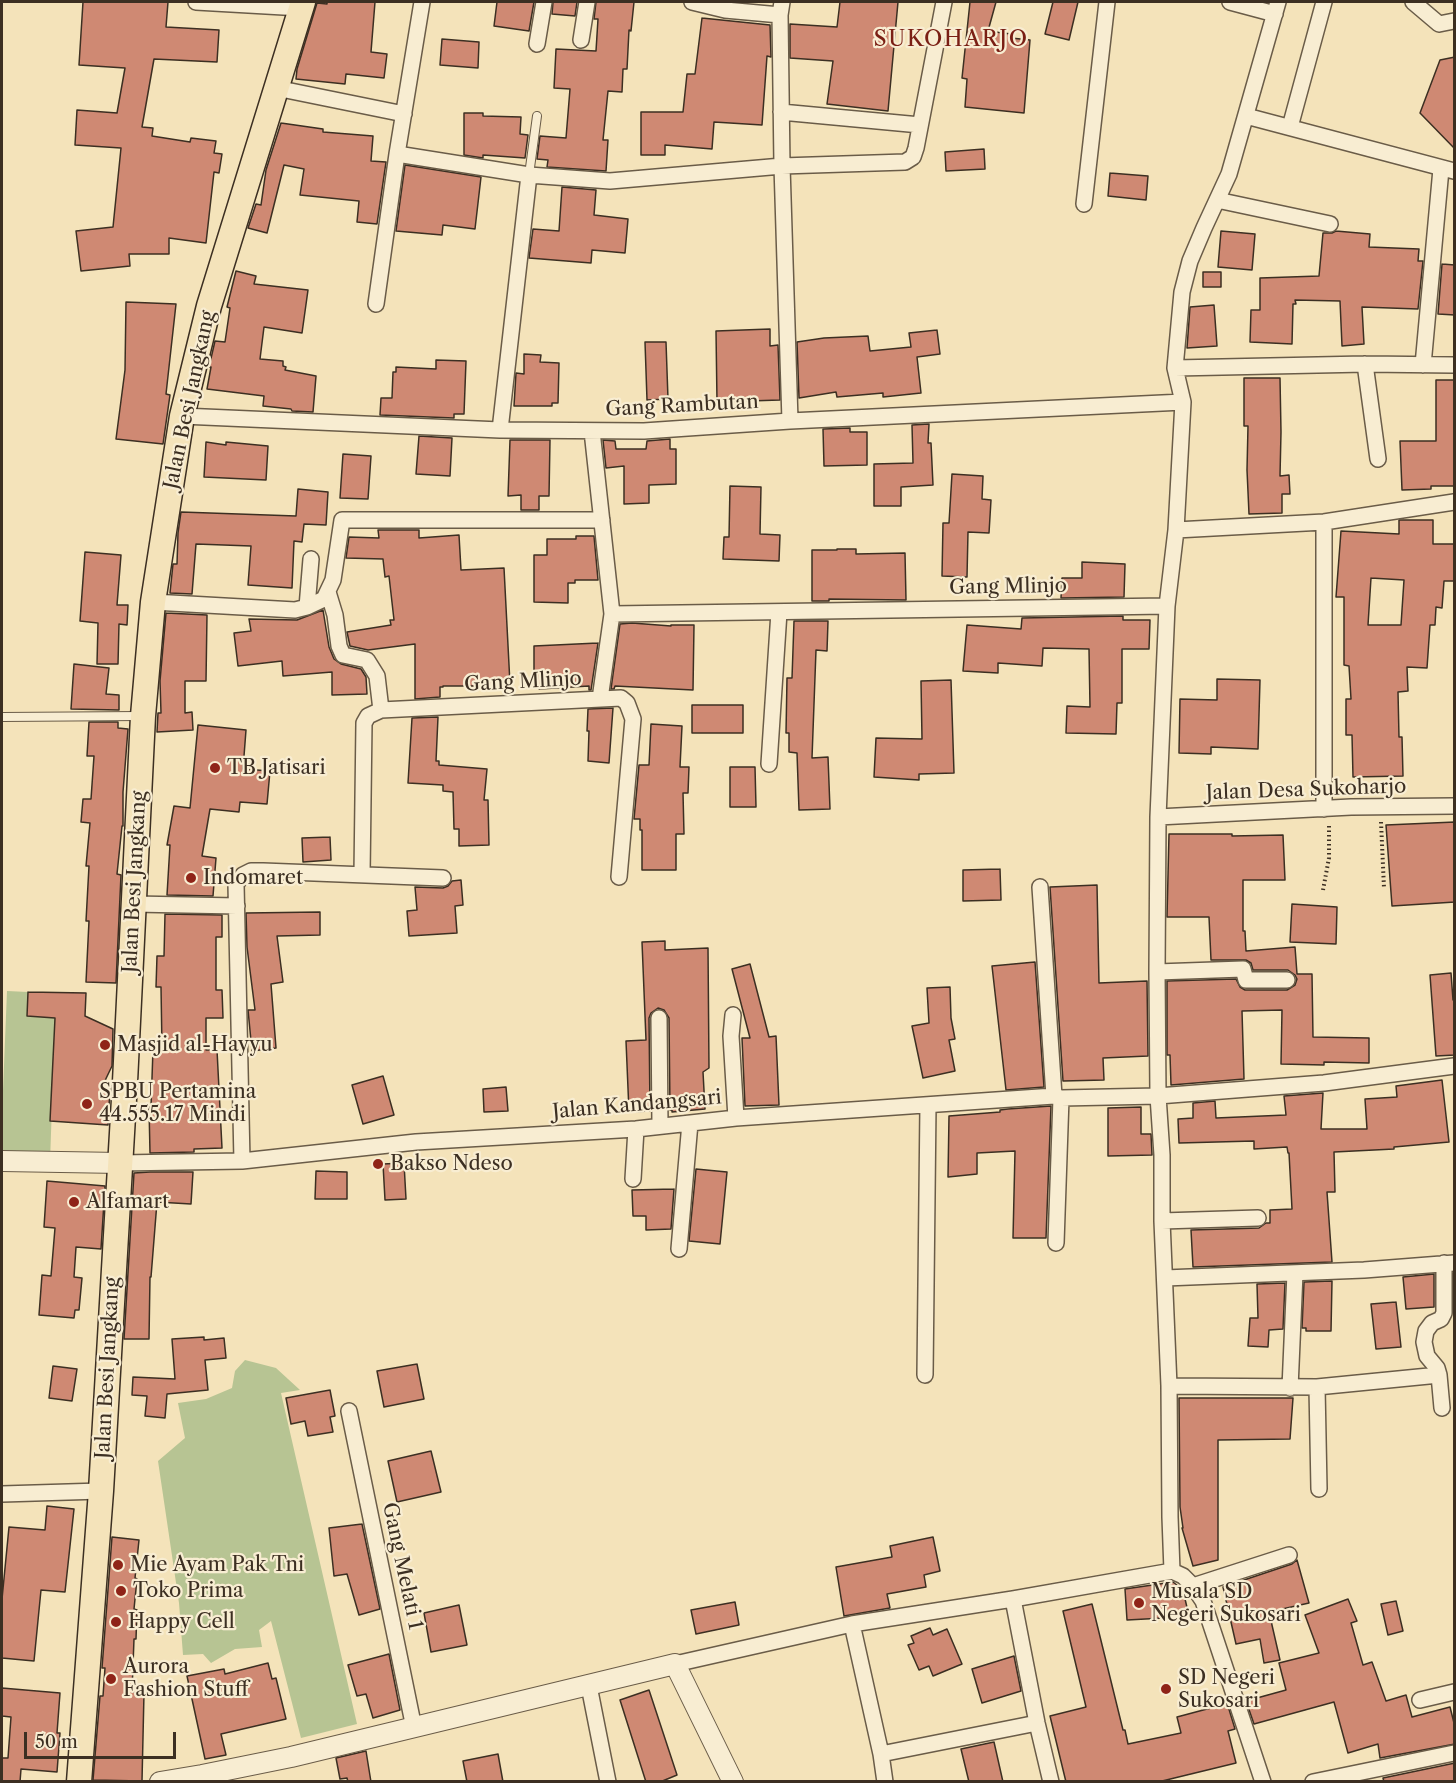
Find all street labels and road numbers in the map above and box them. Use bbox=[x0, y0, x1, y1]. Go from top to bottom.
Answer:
street label: Jalan Besi Jangkang bbox=[159, 308, 221, 492]
street label: Gang Rambutan bbox=[605, 390, 759, 422]
street label: Gang Mlinjo bbox=[949, 574, 1067, 600]
street label: Gang Mlinjo bbox=[464, 667, 582, 697]
street label: Jalan Desa Sukoharjo bbox=[1205, 775, 1407, 805]
street label: Jalan Besi Jangkang bbox=[118, 790, 152, 974]
street label: Jalan Kandangsari bbox=[551, 1086, 723, 1124]
street label: Jalan Besi Jangkang bbox=[91, 1276, 125, 1460]
street label: Gang Melati 1 bbox=[377, 1500, 427, 1632]

